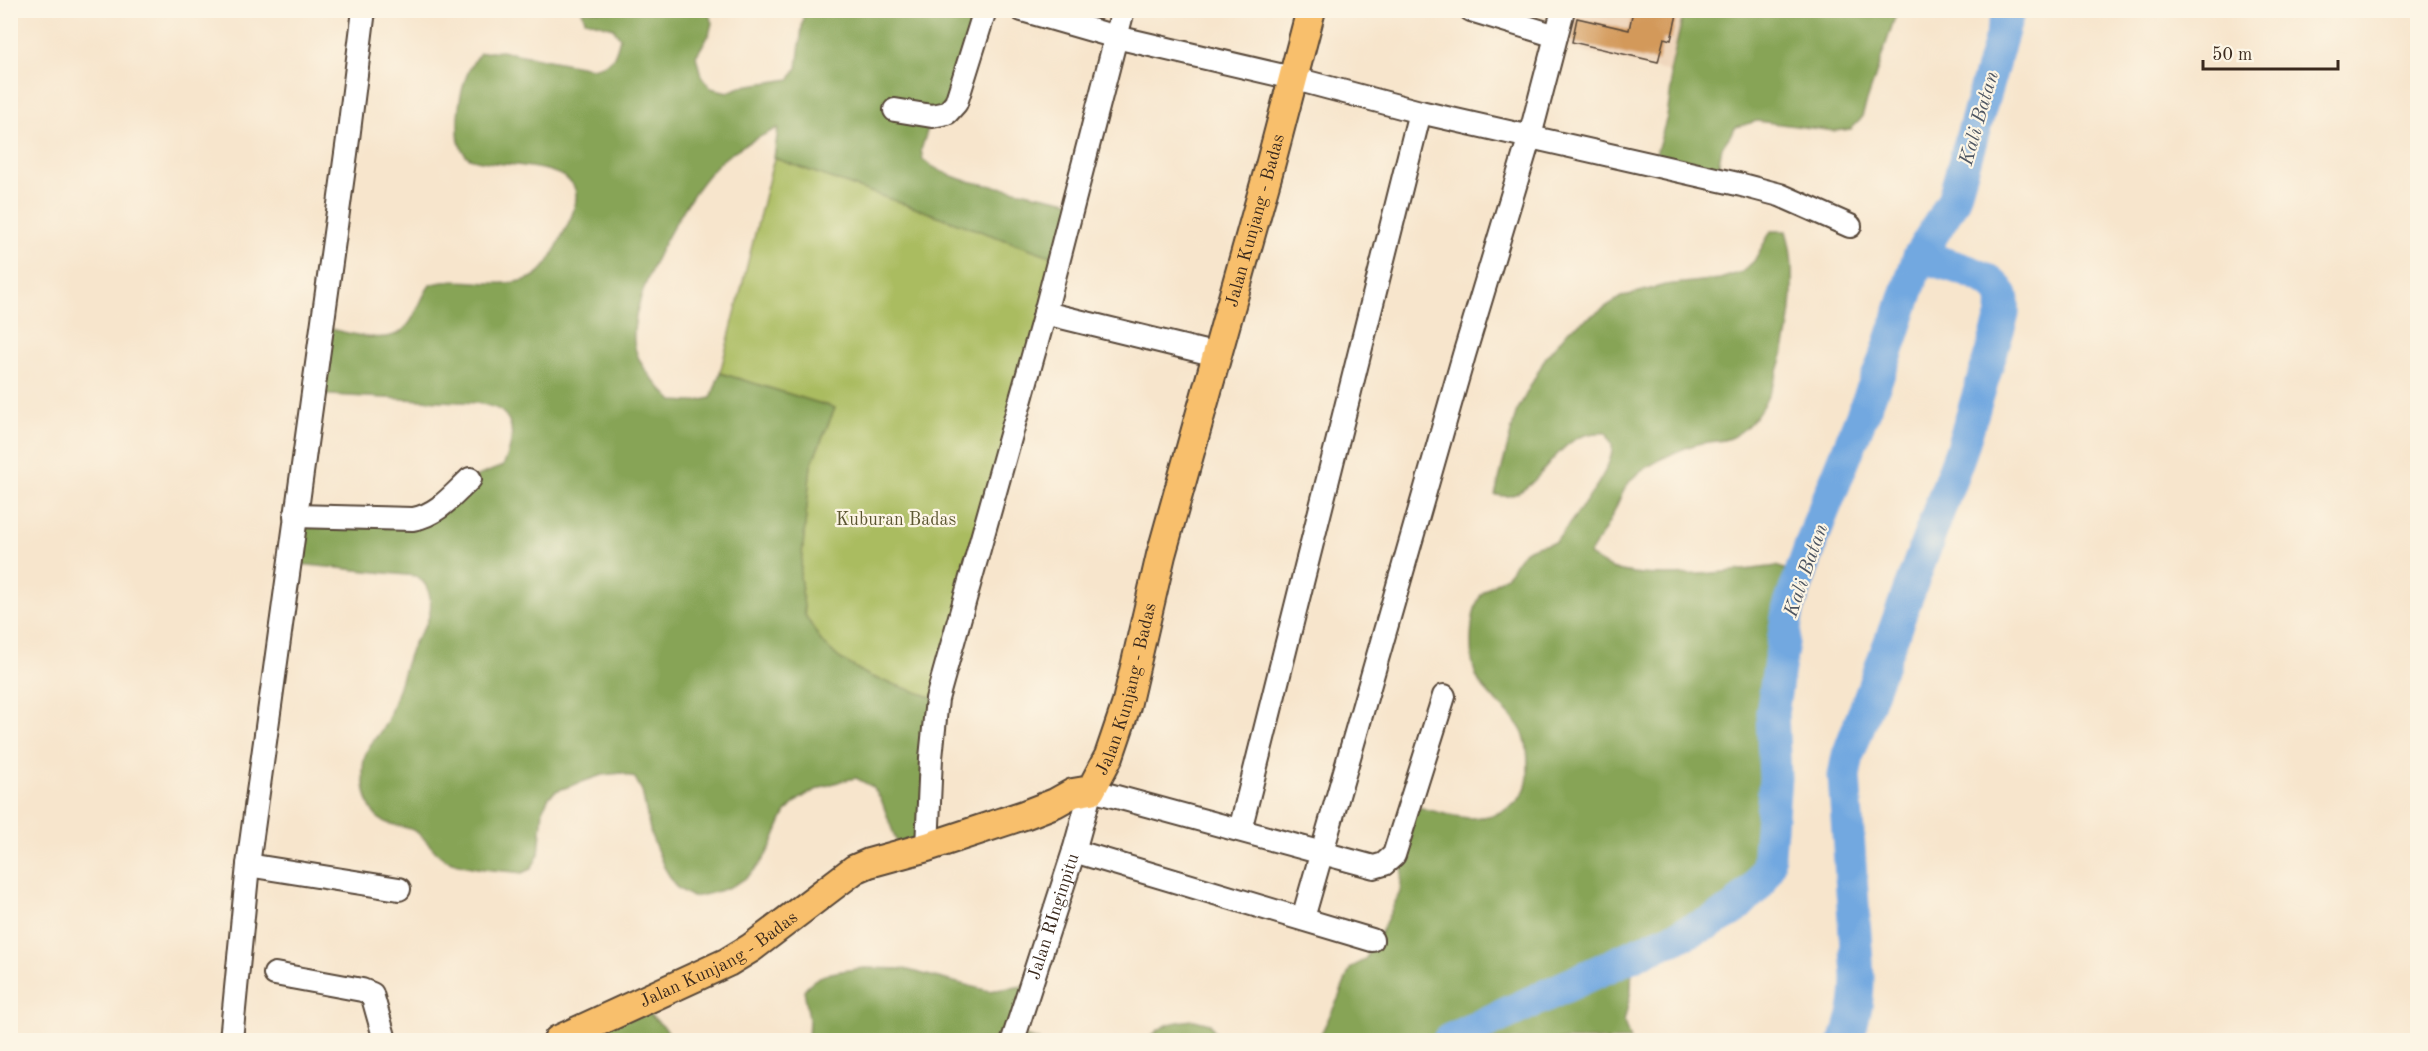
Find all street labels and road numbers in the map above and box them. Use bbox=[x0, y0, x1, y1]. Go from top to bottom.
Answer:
street label: Jalan Kunjang - Badas bbox=[1223, 132, 1288, 309]
street label: Jalan Kunjang - Badas bbox=[1093, 601, 1160, 778]
street label: Jalan RInginpitu bbox=[1025, 851, 1083, 982]
street label: Jalan Kunjang - Badas bbox=[637, 908, 801, 1011]

